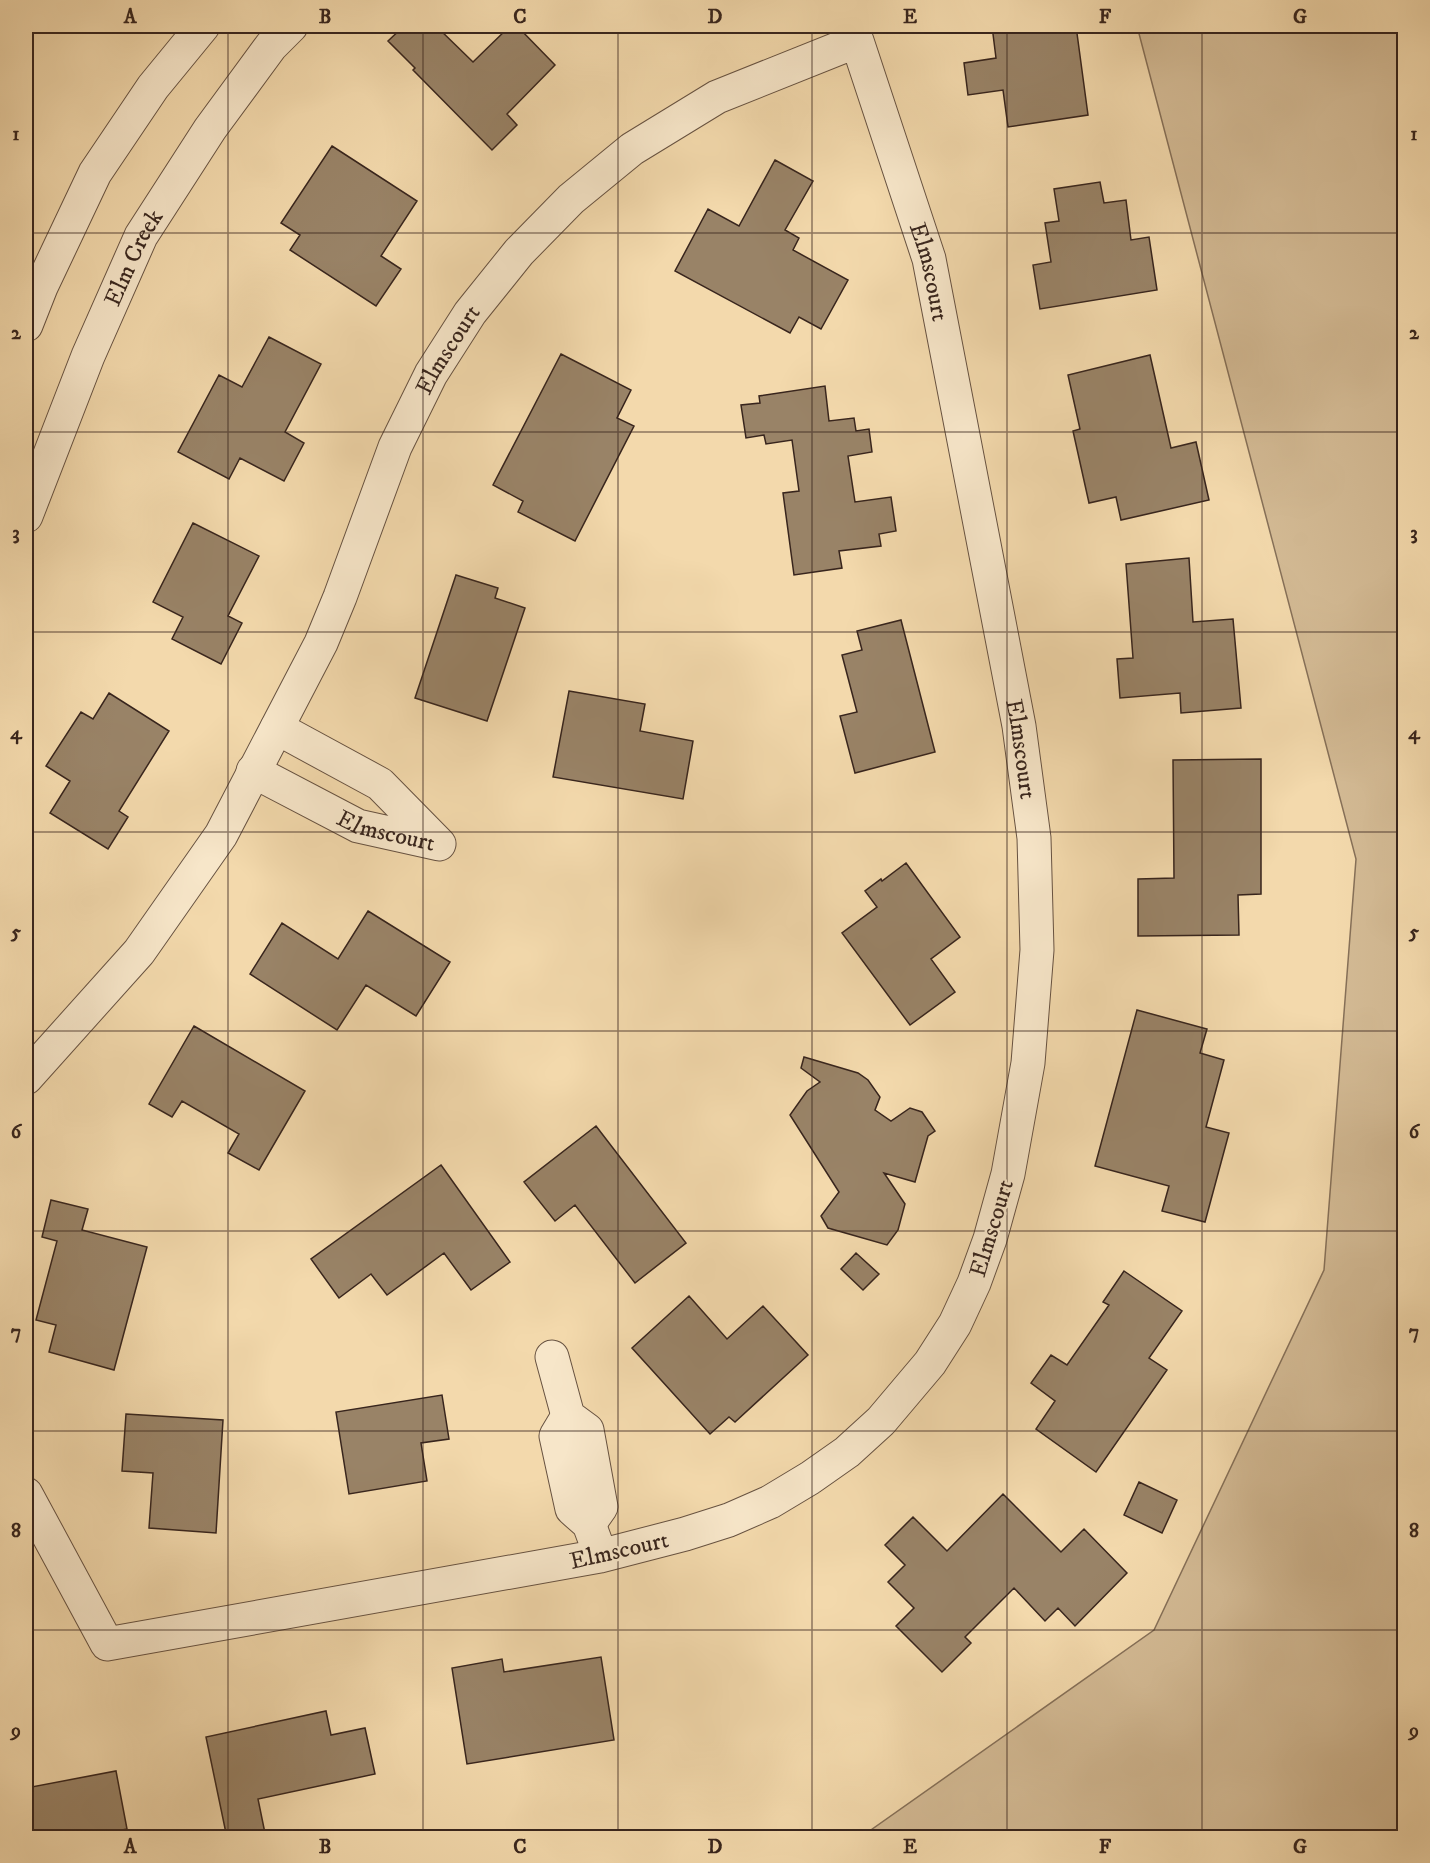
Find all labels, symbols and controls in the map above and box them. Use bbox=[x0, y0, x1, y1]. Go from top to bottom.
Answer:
text: A bbox=[123, 5, 138, 30]
text: B bbox=[319, 5, 331, 30]
text: C bbox=[513, 5, 527, 30]
text: D bbox=[708, 5, 723, 30]
text: E bbox=[903, 5, 917, 30]
text: F bbox=[1099, 5, 1112, 30]
text: G bbox=[1293, 5, 1307, 30]
text: 1 bbox=[12, 122, 20, 147]
text: 1 bbox=[1410, 122, 1418, 147]
street label: Elm Creek bbox=[98, 204, 170, 311]
street label: Elmscourt bbox=[902, 219, 955, 324]
street label: Elmscourt bbox=[409, 298, 487, 400]
text: 2 bbox=[11, 321, 22, 346]
text: 2 bbox=[1409, 321, 1420, 346]
text: 3 bbox=[12, 521, 20, 546]
text: 3 bbox=[1410, 521, 1418, 546]
street label: Elmscourt bbox=[998, 697, 1043, 801]
text: 4 bbox=[10, 721, 23, 746]
text: 4 bbox=[1408, 721, 1421, 746]
street label: Elmscourt bbox=[331, 803, 438, 859]
text: 5 bbox=[10, 920, 21, 945]
text: 5 bbox=[1408, 920, 1419, 945]
text: 6 bbox=[11, 1120, 23, 1145]
text: 6 bbox=[1409, 1120, 1421, 1145]
street label: Elmscourt bbox=[963, 1176, 1021, 1281]
text: 7 bbox=[11, 1320, 21, 1345]
text: 7 bbox=[1409, 1320, 1419, 1345]
text: 8 bbox=[11, 1519, 21, 1544]
text: 8 bbox=[1409, 1519, 1419, 1544]
street label: Elmscourt bbox=[567, 1525, 672, 1577]
text: 9 bbox=[9, 1719, 21, 1744]
text: 9 bbox=[1407, 1719, 1419, 1744]
text: A bbox=[123, 1835, 138, 1860]
text: B bbox=[319, 1835, 331, 1860]
text: C bbox=[513, 1835, 527, 1860]
text: D bbox=[708, 1835, 723, 1860]
text: E bbox=[903, 1835, 917, 1860]
text: F bbox=[1099, 1835, 1112, 1860]
text: G bbox=[1293, 1835, 1307, 1860]

